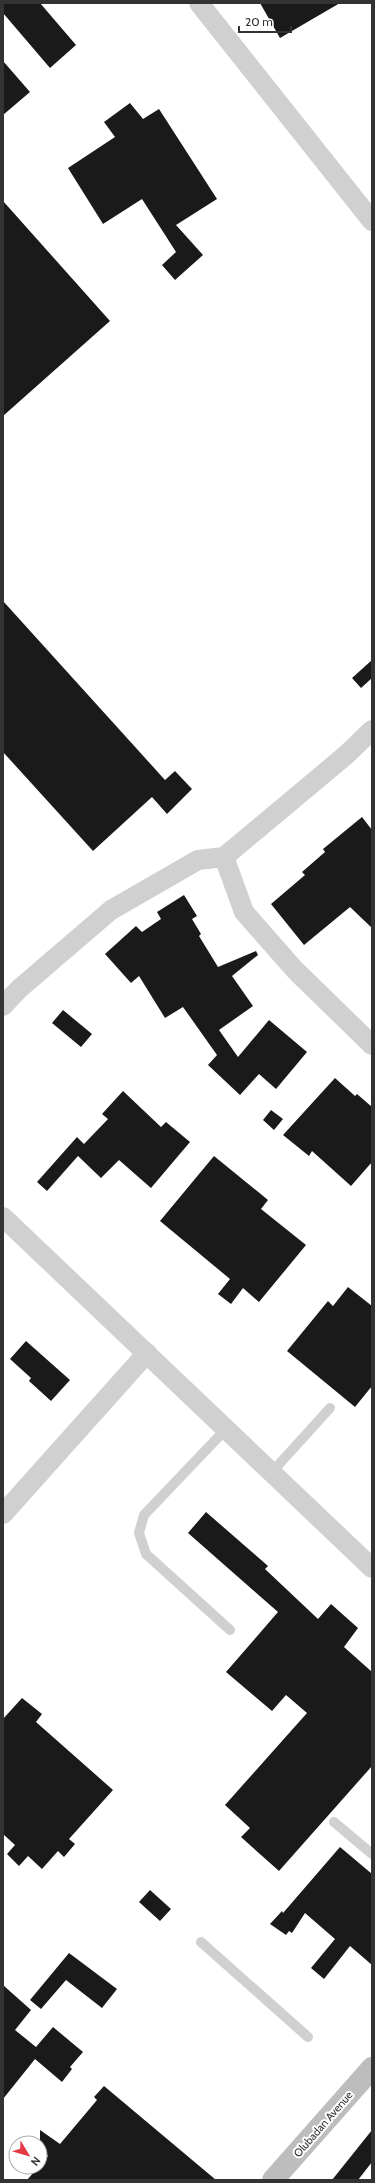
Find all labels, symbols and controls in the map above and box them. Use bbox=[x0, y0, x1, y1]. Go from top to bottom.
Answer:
scale bar bbox=[239, 8, 291, 34]
text: 20 m bbox=[245, 14, 273, 29]
street label: Olubadan Avenue bbox=[290, 2088, 356, 2160]
north arrow bbox=[8, 2135, 48, 2175]
text: N bbox=[28, 2154, 44, 2169]

